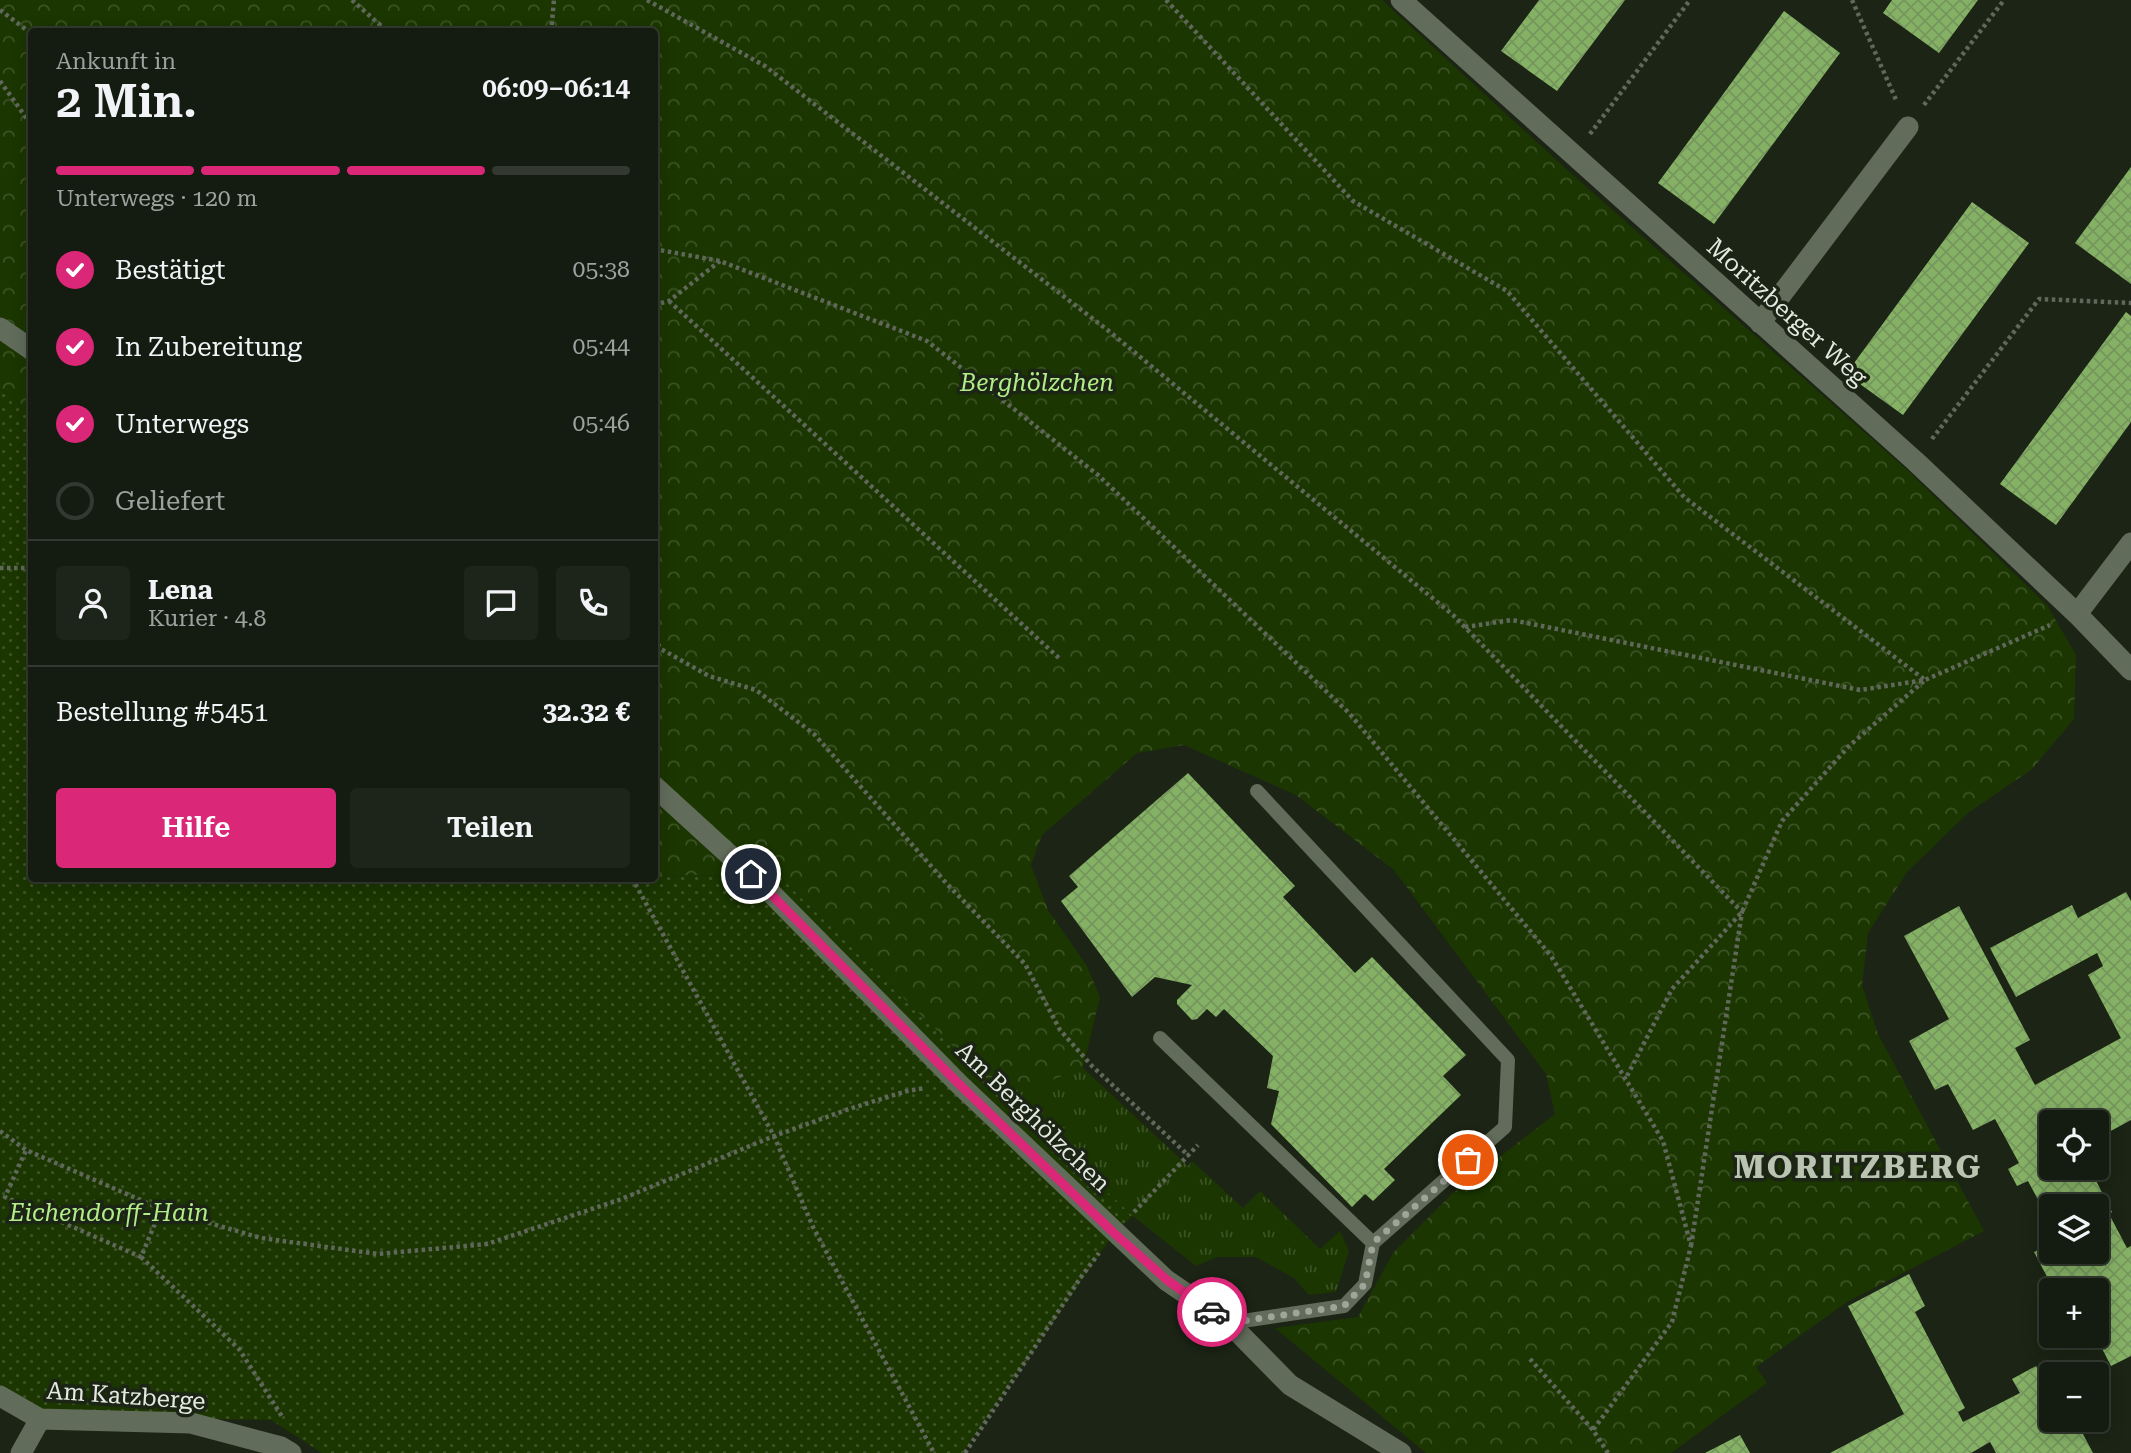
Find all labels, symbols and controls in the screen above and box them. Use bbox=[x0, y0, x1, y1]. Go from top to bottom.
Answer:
text: Ankunft in bbox=[56, 48, 176, 75]
text: 06:09–06:14 bbox=[482, 73, 630, 103]
text: 2 Min. bbox=[56, 74, 197, 128]
text: Unterwegs · 120 m bbox=[56, 185, 258, 212]
street label: Moritzberger Weg bbox=[1701, 233, 1873, 391]
icon: check bbox=[56, 251, 94, 289]
text: Bestätigt bbox=[115, 255, 225, 285]
text: 05:38 bbox=[573, 256, 630, 283]
icon: check bbox=[56, 328, 94, 366]
text: In Zubereitung bbox=[115, 332, 302, 362]
text: 05:44 bbox=[573, 333, 630, 360]
park label: Berghölzchen bbox=[959, 369, 1114, 397]
icon: check bbox=[56, 405, 94, 443]
text: Unterwegs bbox=[115, 409, 249, 439]
text: 05:46 bbox=[573, 410, 630, 437]
text: Geliefert bbox=[115, 486, 225, 516]
button: person bbox=[56, 566, 130, 640]
button: chat bbox=[464, 566, 538, 640]
button: phone bbox=[556, 566, 630, 640]
text: Lena bbox=[148, 575, 213, 605]
text: Kurier · 4.8 bbox=[148, 605, 266, 632]
text: Bestellung #5451 bbox=[56, 697, 269, 727]
text: 32.32 € bbox=[542, 697, 630, 727]
button: Hilfe bbox=[56, 788, 336, 868]
button: Teilen bbox=[350, 788, 630, 868]
pin bbox=[721, 844, 781, 904]
icon: home bbox=[732, 855, 770, 893]
street label: Am Berghölzchen bbox=[950, 1036, 1116, 1198]
map controls bbox=[2039, 1110, 2109, 1432]
button: locate bbox=[2039, 1110, 2109, 1180]
pin bbox=[1438, 1130, 1498, 1190]
icon: bag bbox=[1449, 1141, 1487, 1179]
district label: MORITZBERG bbox=[1734, 1148, 1982, 1186]
button: layers bbox=[2039, 1194, 2109, 1264]
park label: Eichendorff-Hain bbox=[8, 1199, 209, 1227]
courier bbox=[1177, 1277, 1247, 1347]
button: + bbox=[2039, 1278, 2109, 1348]
icon: car bbox=[1193, 1293, 1231, 1331]
button: − bbox=[2039, 1362, 2109, 1432]
street label: Am Katzberge bbox=[45, 1376, 207, 1416]

